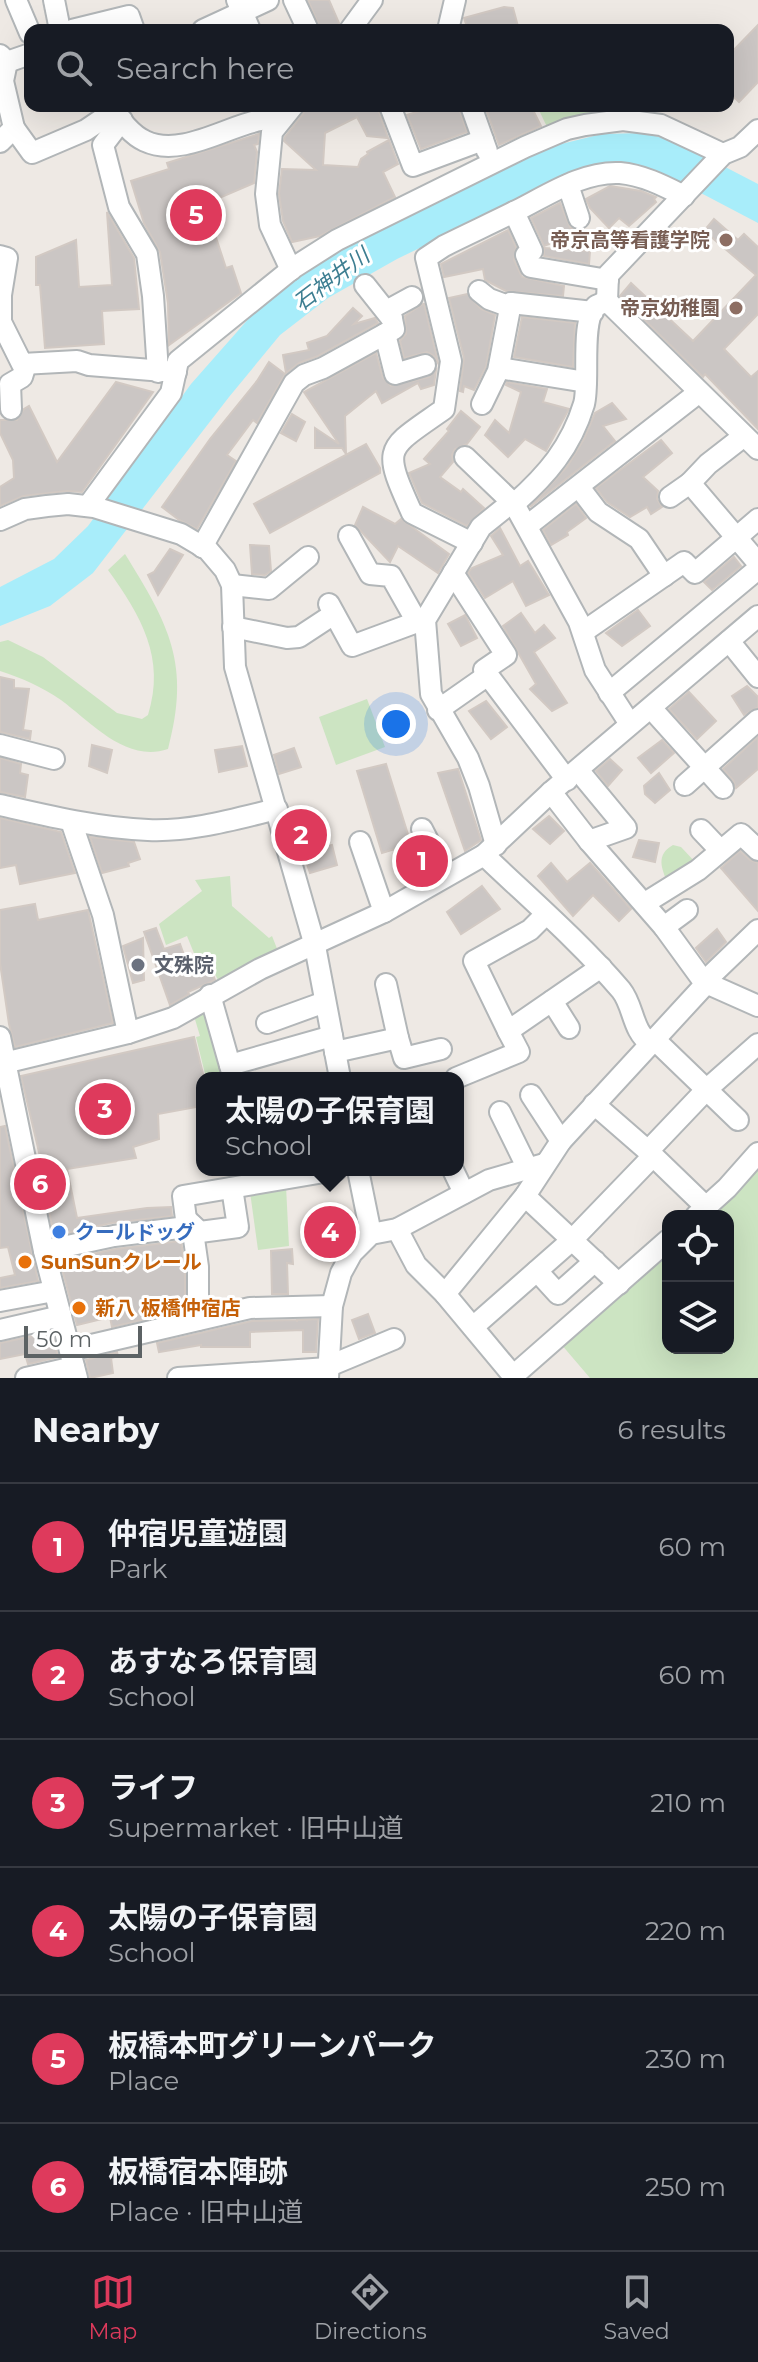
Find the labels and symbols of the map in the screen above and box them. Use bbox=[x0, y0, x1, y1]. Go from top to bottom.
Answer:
pin: 5 bbox=[170, 185, 222, 245]
place label: 帝京高等看護学院 bbox=[550, 228, 710, 252]
marker: 帝京高等看護学院 bbox=[717, 231, 735, 249]
water label: 石神井川 bbox=[288, 241, 376, 317]
place label: 帝京幼稚園 bbox=[620, 296, 720, 320]
marker: 帝京幼稚園 bbox=[727, 299, 745, 317]
your location bbox=[376, 704, 416, 744]
pin: 2 bbox=[275, 805, 327, 865]
pin: 1 bbox=[396, 831, 448, 891]
place label: 文殊院 bbox=[154, 953, 214, 977]
marker: 文殊院 bbox=[129, 956, 147, 974]
pin: 3 bbox=[79, 1079, 131, 1139]
pin: 6 bbox=[14, 1154, 66, 1214]
pin: 4 bbox=[304, 1202, 356, 1262]
place label: クールドッグ bbox=[75, 1220, 195, 1244]
marker: クールドッグ bbox=[50, 1223, 68, 1241]
place label: SunSunクレール bbox=[41, 1250, 202, 1274]
marker: SunSunクレール bbox=[16, 1253, 34, 1271]
place label: 新八 板橋仲宿店 bbox=[95, 1296, 241, 1320]
marker: 新八 板橋仲宿店 bbox=[70, 1299, 88, 1317]
scale bar bbox=[24, 1322, 142, 1358]

